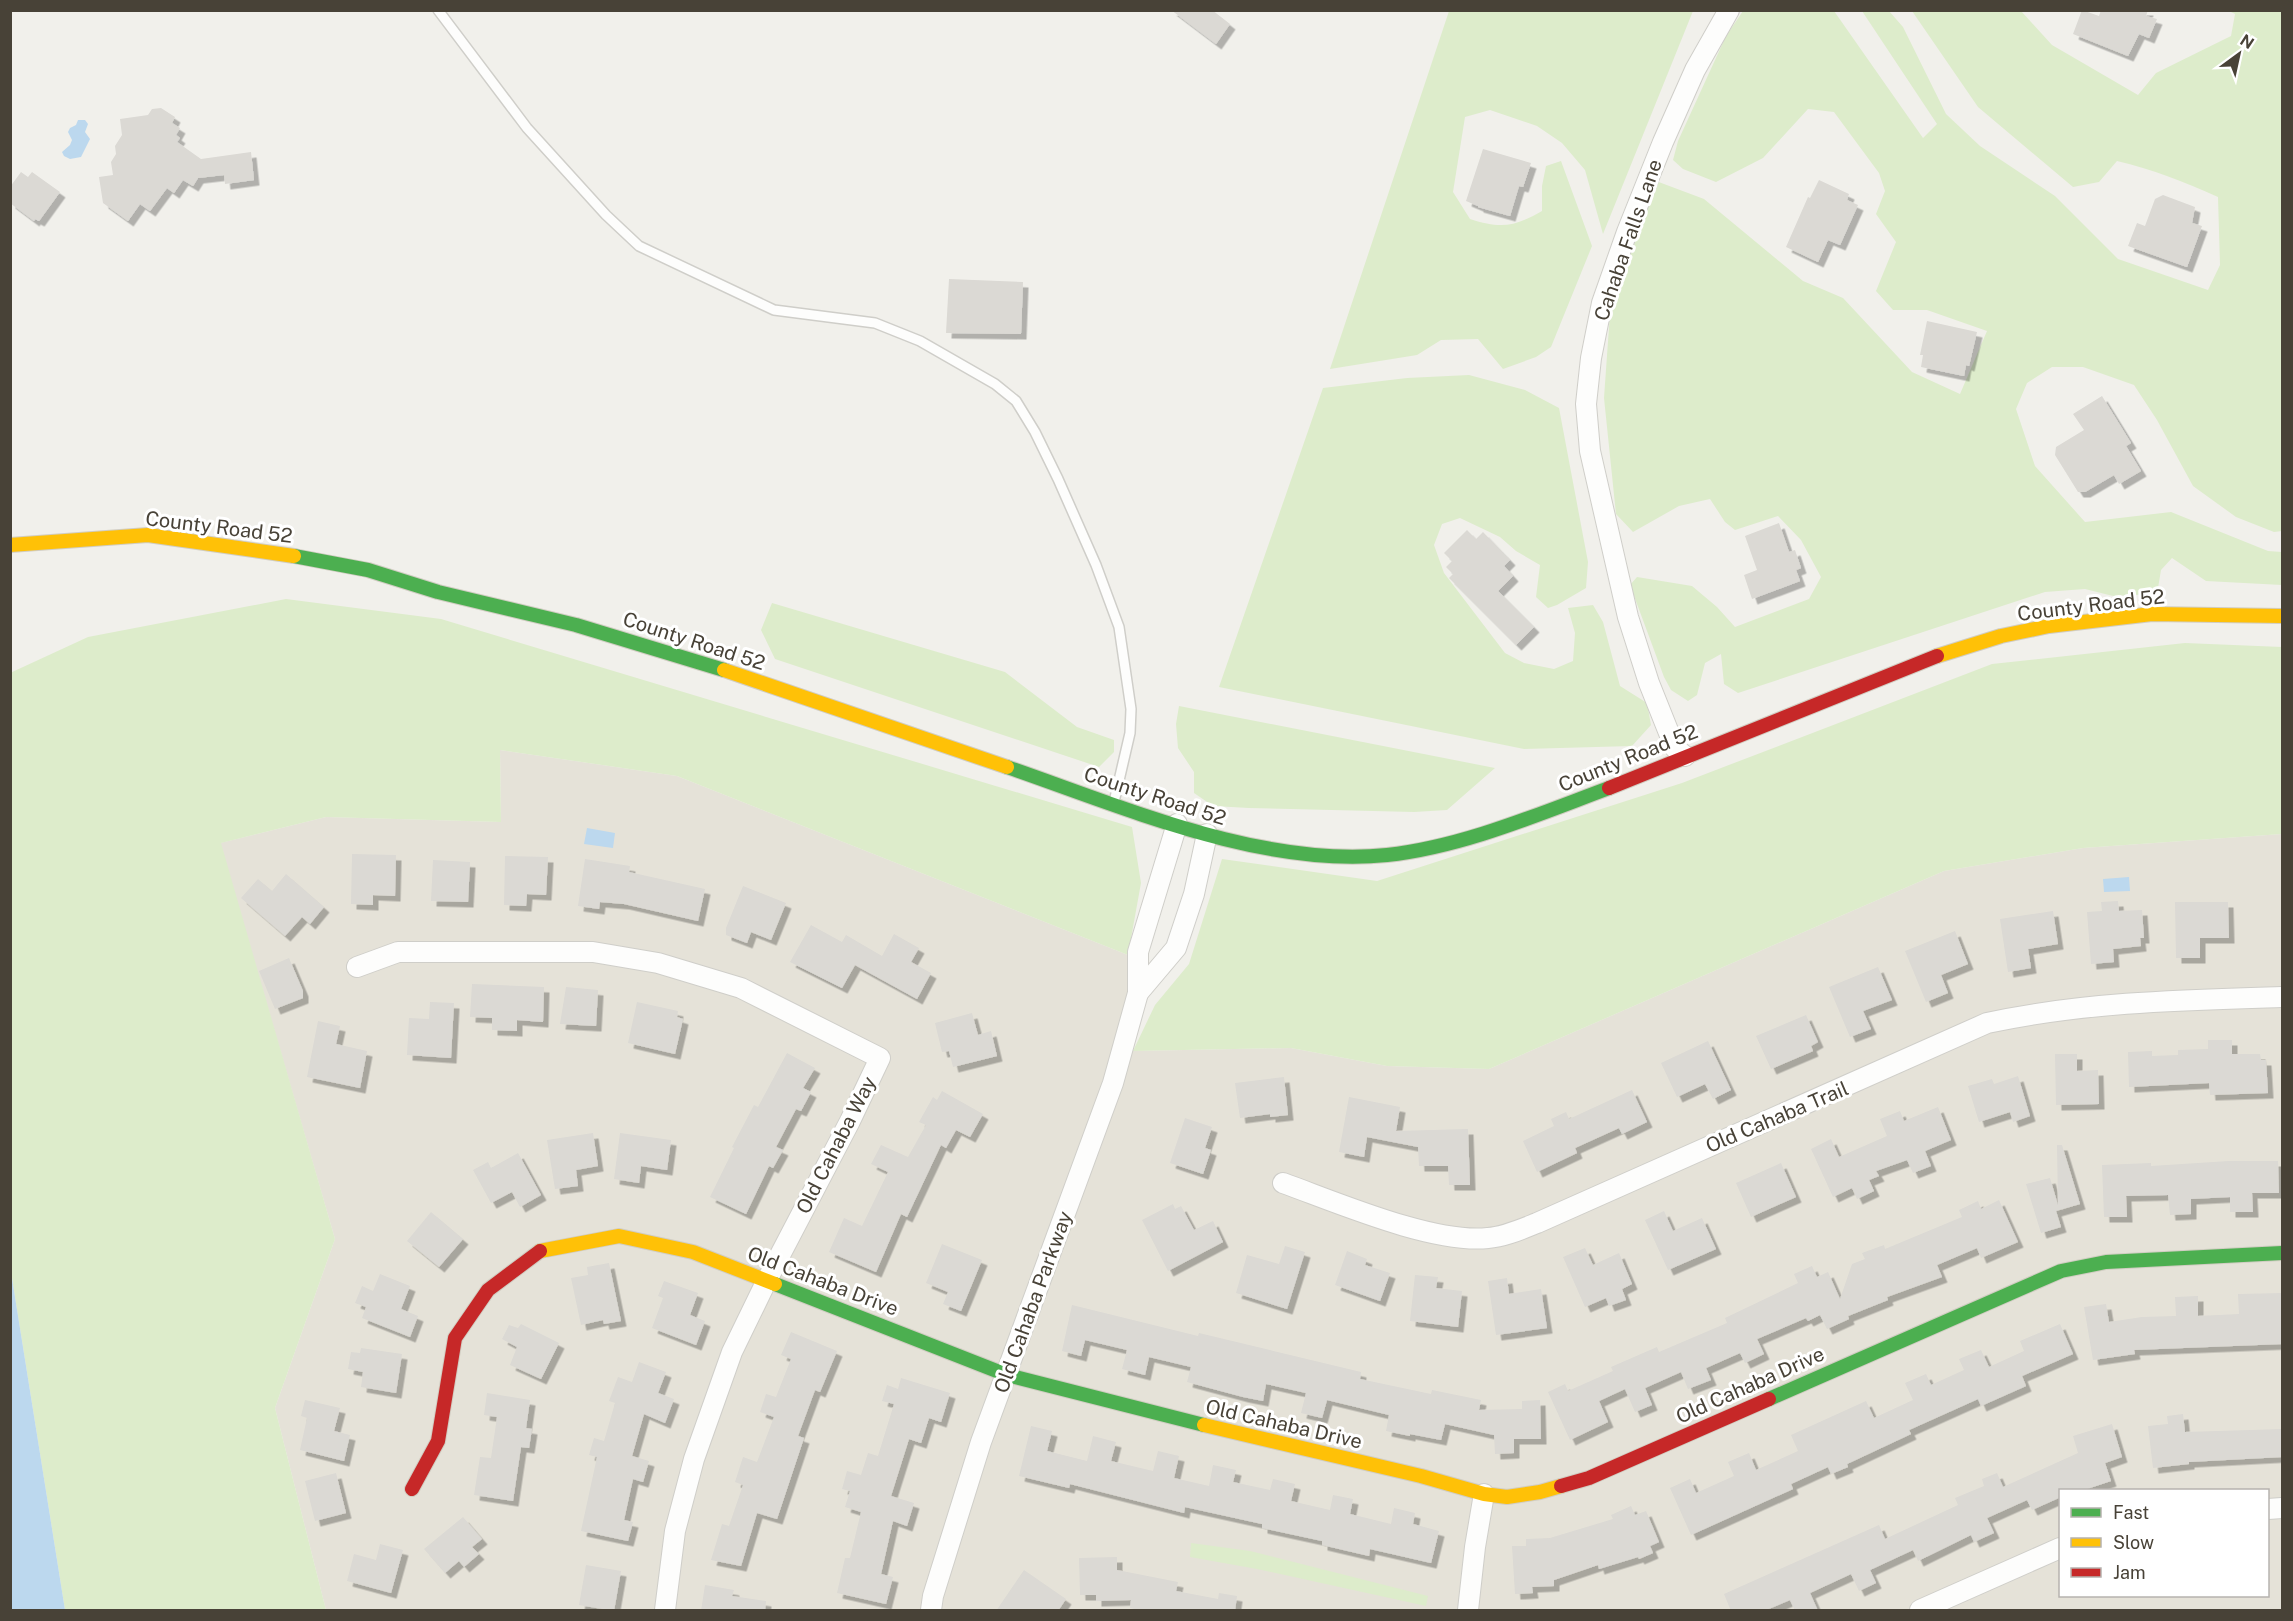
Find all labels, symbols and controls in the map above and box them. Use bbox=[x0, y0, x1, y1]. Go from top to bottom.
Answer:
north arrow bbox=[2209, 24, 2269, 84]
text: N bbox=[2236, 30, 2257, 53]
street label: Cahaba Falls Lane bbox=[1589, 156, 1667, 324]
street label: County Road 52 bbox=[144, 506, 294, 548]
street label: County Road 52 bbox=[2016, 584, 2166, 626]
street label: County Road 52 bbox=[620, 607, 768, 675]
street label: County Road 52 bbox=[1555, 719, 1701, 797]
street label: County Road 52 bbox=[1081, 762, 1229, 830]
street label: Old Cahaba Way bbox=[791, 1072, 881, 1218]
street label: Old Cahaba Trail bbox=[1702, 1076, 1852, 1158]
street label: Old Cahaba Parkway bbox=[989, 1208, 1077, 1396]
street label: Old Cahaba Drive bbox=[744, 1241, 902, 1321]
street label: Old Cahaba Drive bbox=[1672, 1342, 1828, 1428]
street label: Old Cahaba Drive bbox=[1203, 1394, 1365, 1454]
legend bbox=[2059, 1489, 2269, 1597]
text: Fast bbox=[2113, 1502, 2149, 1523]
text: Slow bbox=[2113, 1532, 2154, 1553]
text: Jam bbox=[2113, 1562, 2146, 1583]

